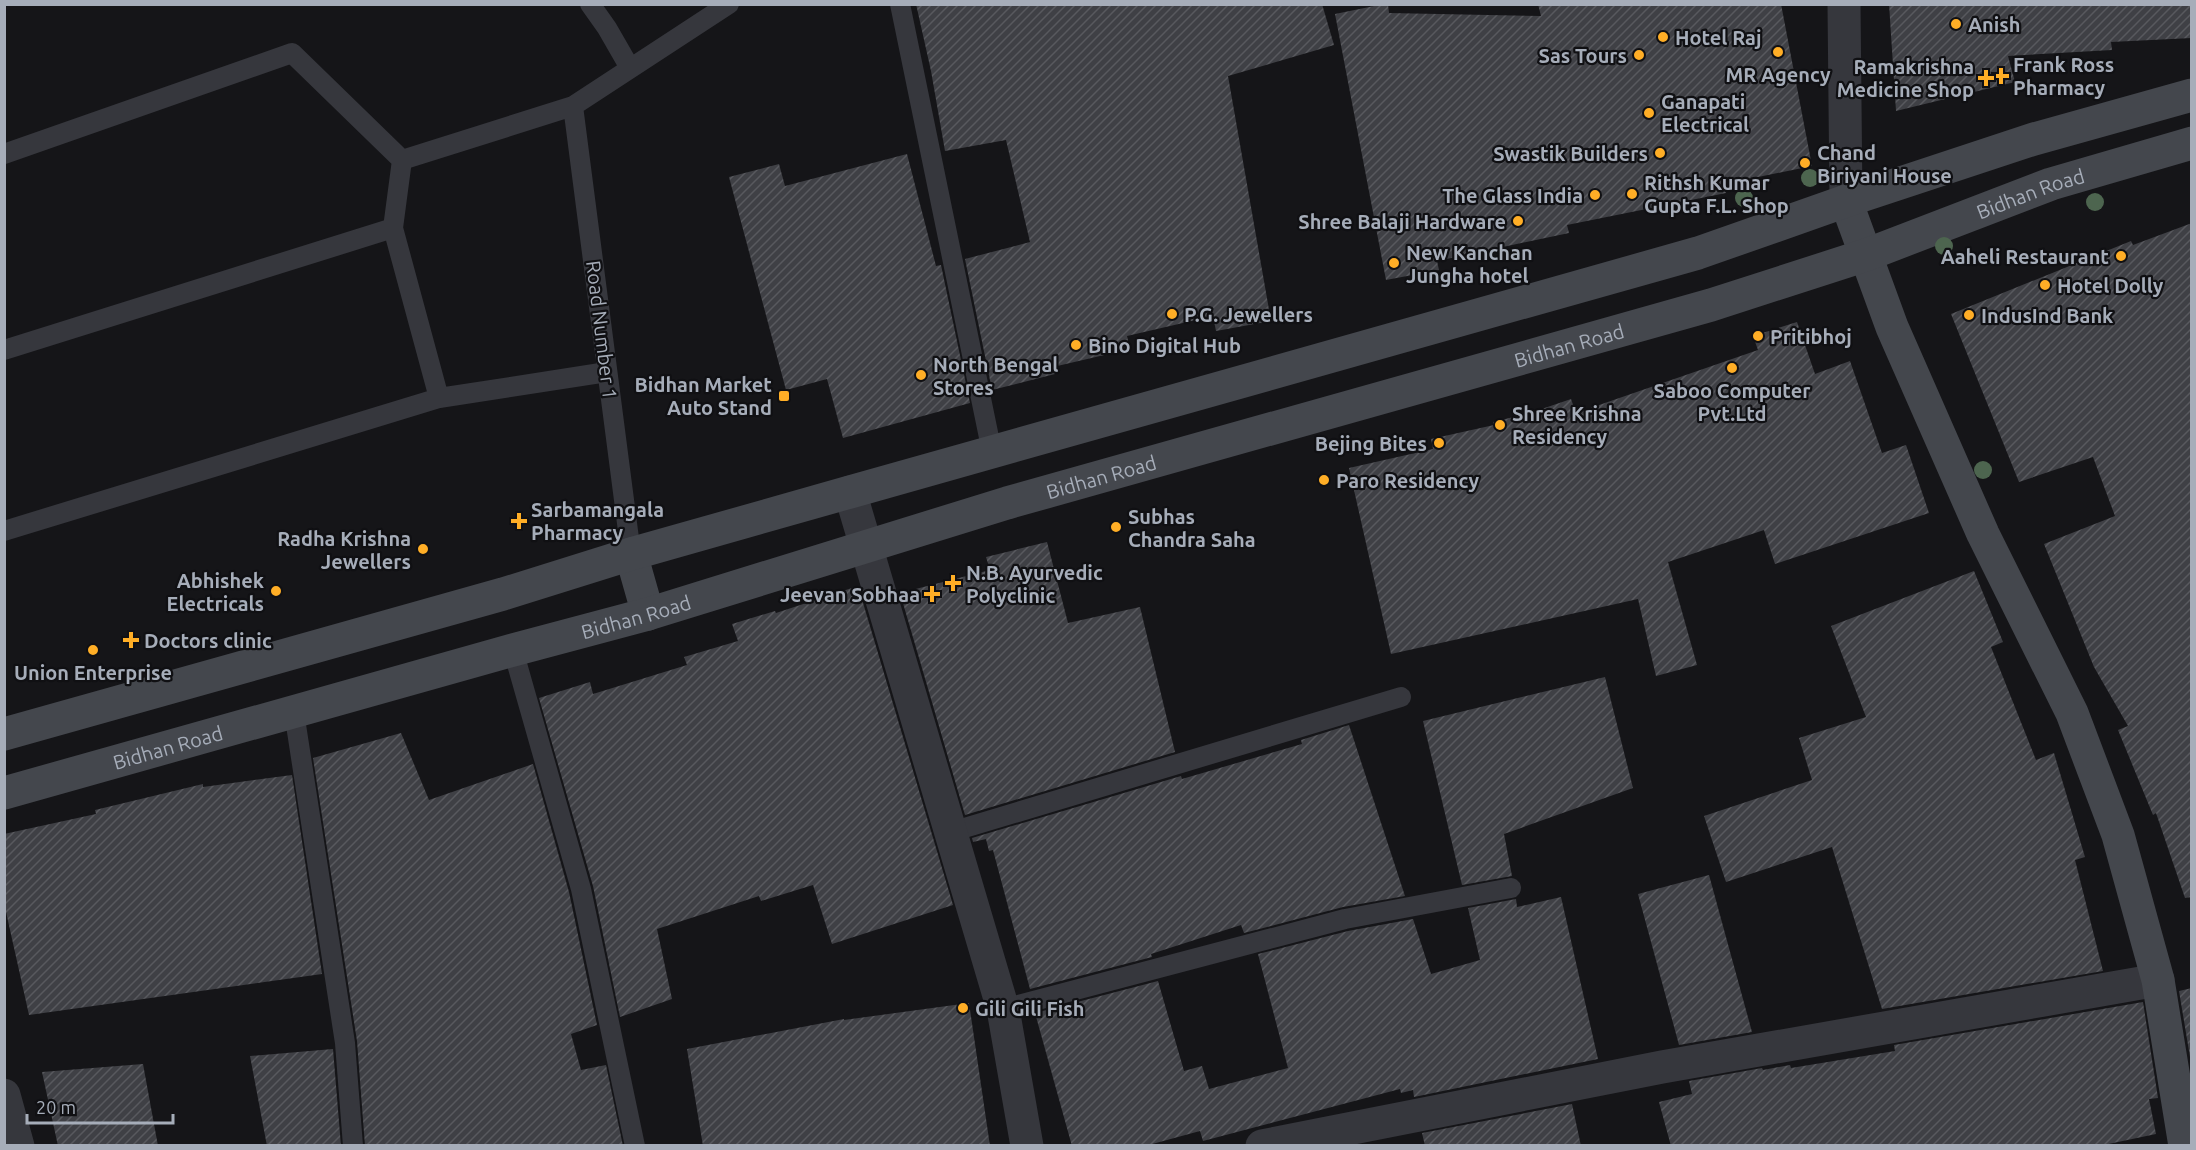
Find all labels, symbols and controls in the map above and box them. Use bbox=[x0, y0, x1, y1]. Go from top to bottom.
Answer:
place label: Anish bbox=[1968, 13, 2020, 36]
marker: Anish bbox=[1949, 17, 1963, 31]
place label: Hotel Raj bbox=[1675, 26, 1762, 49]
marker: Hotel Raj bbox=[1656, 30, 1670, 44]
place label: Sas Tours bbox=[1538, 44, 1627, 67]
marker: MR Agency bbox=[1771, 45, 1785, 59]
marker: Sas Tours bbox=[1632, 48, 1646, 62]
place label: Frank Ross Pharmacy bbox=[2013, 53, 2114, 99]
place label: Ramakrishna Medicine Shop bbox=[1837, 55, 1974, 101]
place label: MR Agency bbox=[1725, 63, 1831, 86]
marker: Frank Ross Pharmacy bbox=[1994, 69, 2008, 83]
marker: Ramakrishna Medicine Shop bbox=[1979, 71, 1993, 85]
place label: Ganapati Electrical bbox=[1661, 90, 1749, 136]
marker: Ganapati Electrical bbox=[1642, 106, 1656, 120]
place label: Chand Biriyani House bbox=[1817, 141, 1952, 187]
place label: Swastik Builders bbox=[1493, 142, 1648, 165]
marker: Swastik Builders bbox=[1653, 146, 1667, 160]
marker: Chand Biriyani House bbox=[1798, 156, 1812, 170]
street label: Bidhan Road bbox=[1973, 163, 2087, 223]
place label: Rithsh Kumar Gupta F.L. Shop bbox=[1644, 171, 1789, 217]
place label: The Glass India bbox=[1442, 184, 1583, 207]
marker: Rithsh Kumar Gupta F.L. Shop bbox=[1625, 187, 1639, 201]
marker: The Glass India bbox=[1588, 188, 1602, 202]
place label: Shree Balaji Hardware bbox=[1298, 210, 1506, 233]
marker: Shree Balaji Hardware bbox=[1511, 214, 1525, 228]
place label: New Kanchan Jungha hotel bbox=[1406, 241, 1533, 287]
place label: Aaheli Restaurant bbox=[1941, 245, 2109, 268]
marker: Aaheli Restaurant bbox=[2114, 249, 2128, 263]
marker: New Kanchan Jungha hotel bbox=[1387, 256, 1401, 270]
street label: Road Number 1 bbox=[582, 259, 622, 401]
place label: Hotel Dolly bbox=[2057, 274, 2164, 297]
marker: Hotel Dolly bbox=[2038, 278, 2052, 292]
place label: P.G. Jewellers bbox=[1184, 303, 1313, 326]
place label: IndusInd Bank bbox=[1981, 304, 2113, 327]
marker: P.G. Jewellers bbox=[1165, 307, 1179, 321]
marker: IndusInd Bank bbox=[1962, 308, 1976, 322]
street label: Bidhan Road bbox=[1511, 319, 1627, 371]
place label: Pritibhoj bbox=[1770, 325, 1852, 348]
marker: Pritibhoj bbox=[1751, 329, 1765, 343]
place label: Bino Digital Hub bbox=[1088, 334, 1241, 357]
marker: Bino Digital Hub bbox=[1069, 338, 1083, 352]
place label: North Bengal Stores bbox=[933, 353, 1058, 399]
marker: Saboo Computer Pvt.Ltd bbox=[1725, 361, 1739, 375]
marker: North Bengal Stores bbox=[914, 368, 928, 382]
place label: Bidhan Market Auto Stand bbox=[635, 373, 772, 419]
place label: Saboo Computer Pvt.Ltd bbox=[1654, 379, 1811, 425]
marker: Bidhan Market Auto Stand bbox=[777, 389, 791, 403]
place label: Shree Krishna Residency bbox=[1512, 402, 1642, 448]
marker: Shree Krishna Residency bbox=[1493, 418, 1507, 432]
place label: Bejing Bites bbox=[1315, 432, 1427, 455]
marker: Bejing Bites bbox=[1432, 436, 1446, 450]
street label: Bidhan Road bbox=[1044, 450, 1159, 503]
place label: Paro Residency bbox=[1336, 469, 1479, 492]
marker: Paro Residency bbox=[1317, 473, 1331, 487]
place label: Sarbamangala Pharmacy bbox=[531, 498, 664, 544]
place label: Subhas Chandra Saha bbox=[1128, 505, 1256, 551]
marker: Sarbamangala Pharmacy bbox=[512, 514, 526, 528]
marker: Subhas Chandra Saha bbox=[1109, 520, 1123, 534]
place label: Radha Krishna Jewellers bbox=[277, 527, 411, 573]
marker: Radha Krishna Jewellers bbox=[416, 542, 430, 556]
place label: N.B. Ayurvedic Polyclinic bbox=[966, 561, 1103, 607]
place label: Abhishek Electricals bbox=[167, 569, 264, 615]
marker: N.B. Ayurvedic Polyclinic bbox=[944, 574, 962, 592]
place label: Jeevan Sobhaa bbox=[780, 583, 920, 606]
marker: Abhishek Electricals bbox=[269, 584, 283, 598]
marker: Jeevan Sobhaa bbox=[925, 587, 939, 601]
street label: Bidhan Road bbox=[578, 590, 694, 643]
place label: Doctors clinic bbox=[144, 629, 272, 652]
marker: Doctors clinic bbox=[122, 631, 140, 649]
marker: Union Enterprise bbox=[86, 643, 100, 657]
place label: Union Enterprise bbox=[14, 661, 172, 684]
street label: Bidhan Road bbox=[110, 721, 225, 773]
place label: Gili Gili Fish bbox=[975, 997, 1084, 1020]
marker: Gili Gili Fish bbox=[956, 1001, 970, 1015]
scale bar bbox=[27, 1087, 172, 1125]
text: 20 m bbox=[36, 1097, 76, 1117]

